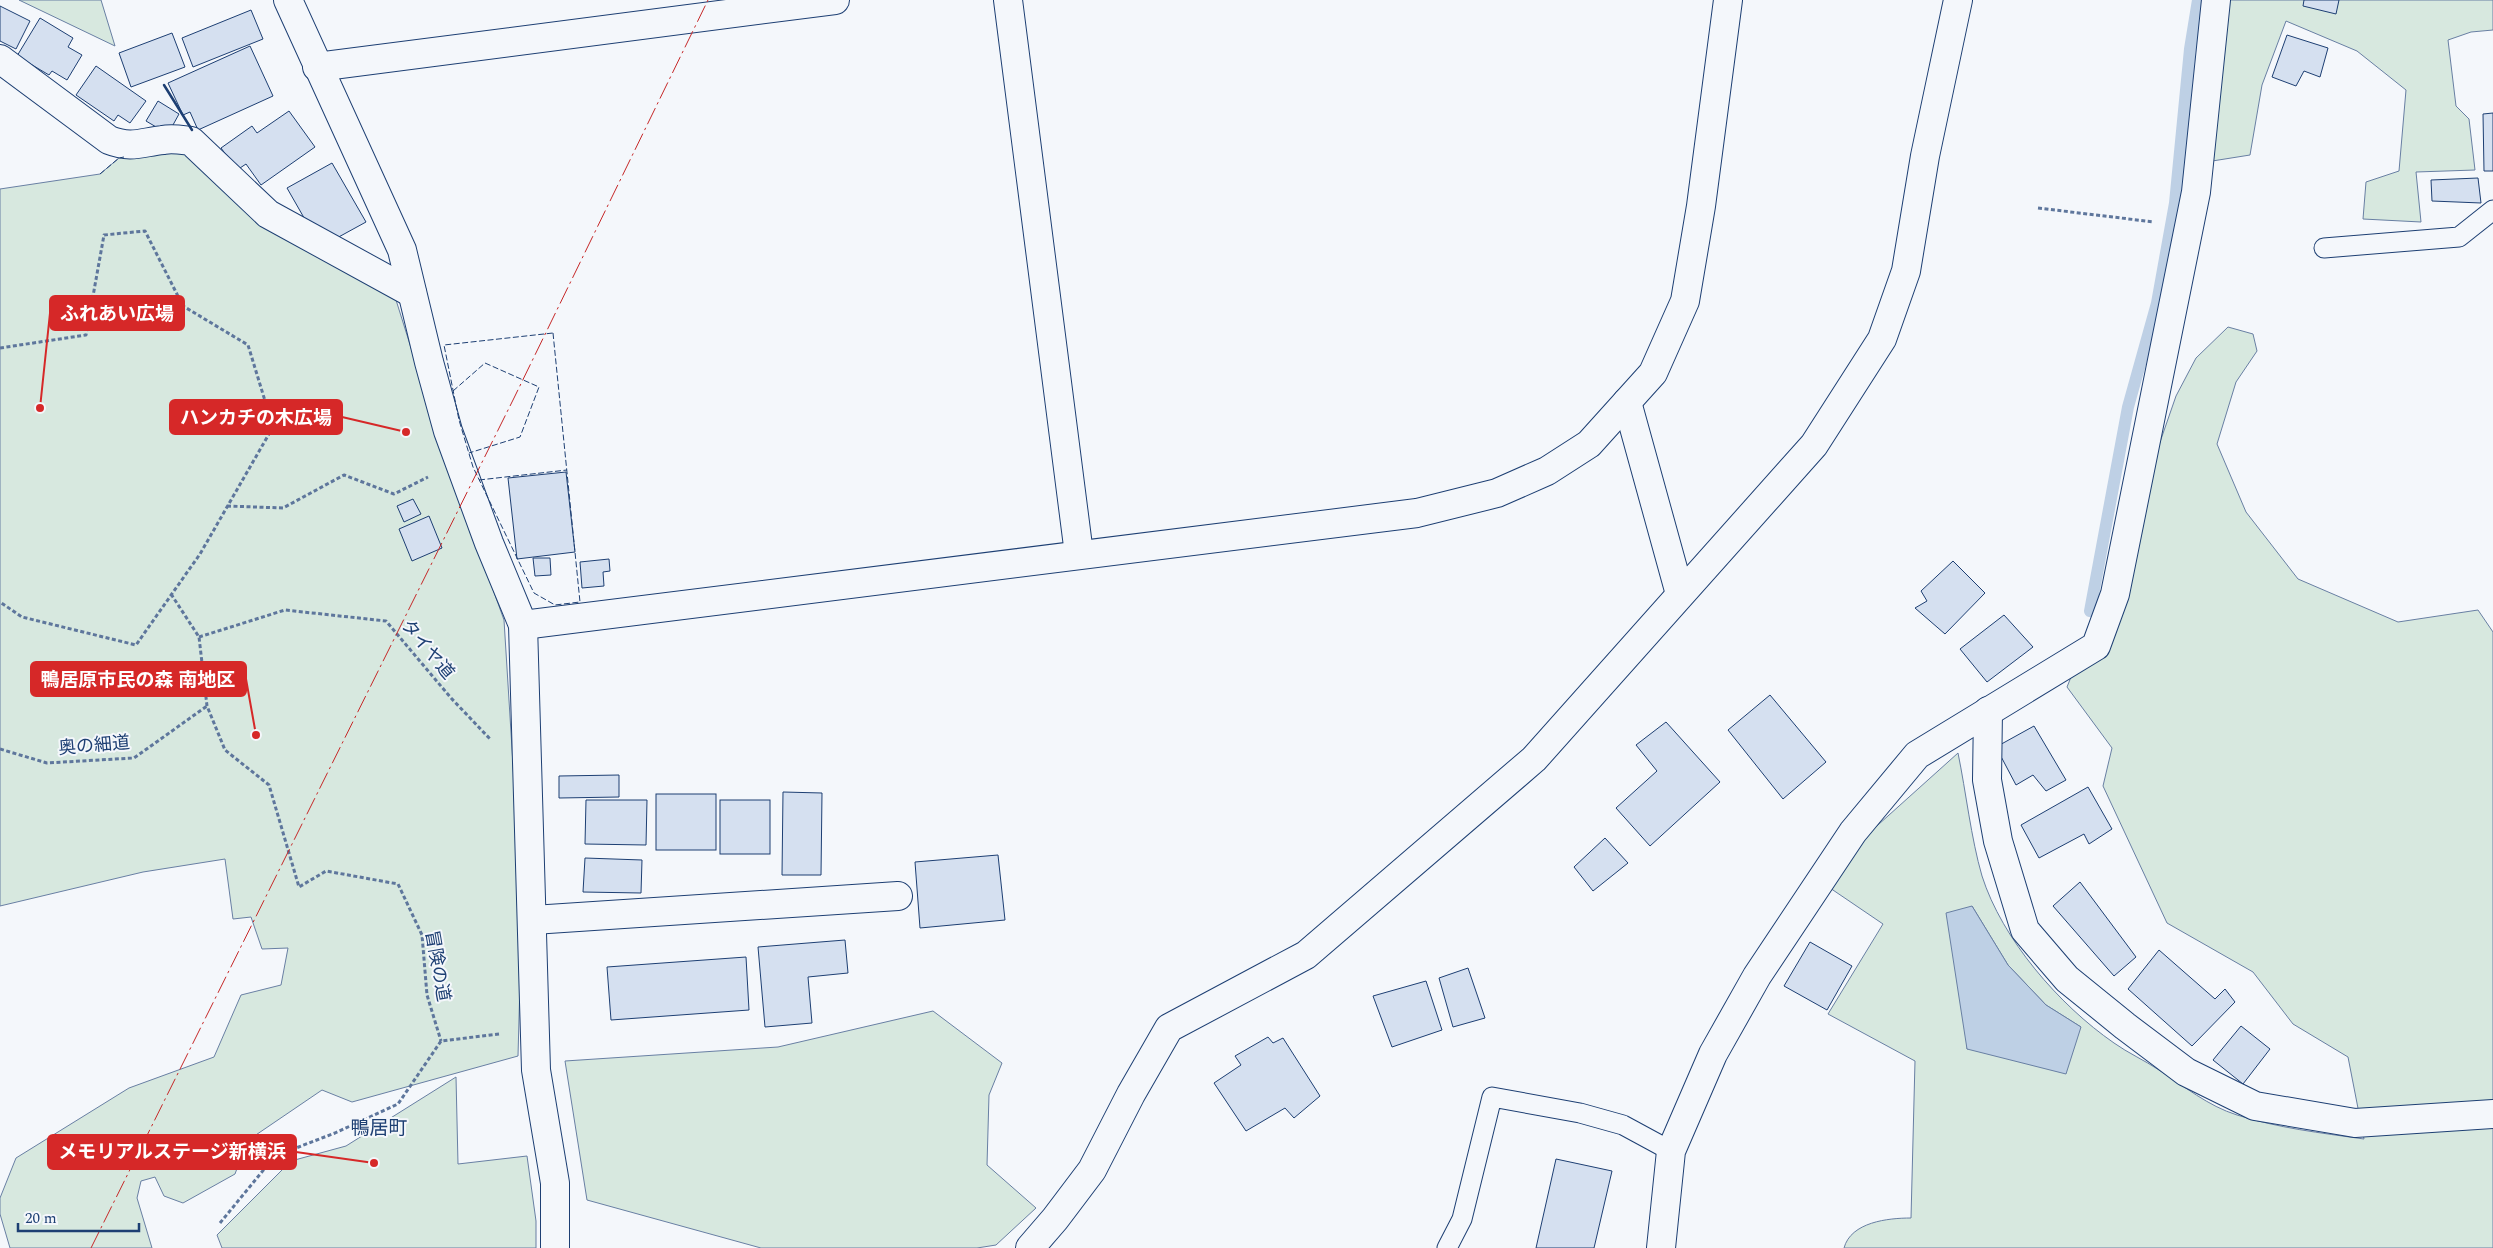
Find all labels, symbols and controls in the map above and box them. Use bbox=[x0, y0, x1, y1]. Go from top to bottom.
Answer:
callout: ふれあい広場 bbox=[50, 296, 184, 330]
text: ふれあい広場 bbox=[60, 300, 174, 329]
callout: ハンカチの木広場 bbox=[170, 400, 342, 434]
text: ハンカチの木広場 bbox=[180, 404, 332, 433]
street label: タイヤ道 bbox=[394, 613, 461, 685]
callout: 鴨居原市民の森 南地区 bbox=[31, 662, 246, 696]
text: 鴨居原市民の森 南地区 bbox=[41, 666, 235, 695]
street label: 奥の細道 bbox=[57, 729, 131, 762]
street label: 冒険の道 bbox=[418, 928, 457, 1004]
district label: 鴨居町 bbox=[350, 1114, 408, 1143]
callout: メモリアルステージ新横浜 bbox=[48, 1135, 296, 1169]
text: メモリアルステージ新横浜 bbox=[58, 1138, 286, 1167]
scale bar bbox=[18, 1200, 139, 1232]
text: 20 m bbox=[25, 1207, 57, 1230]

